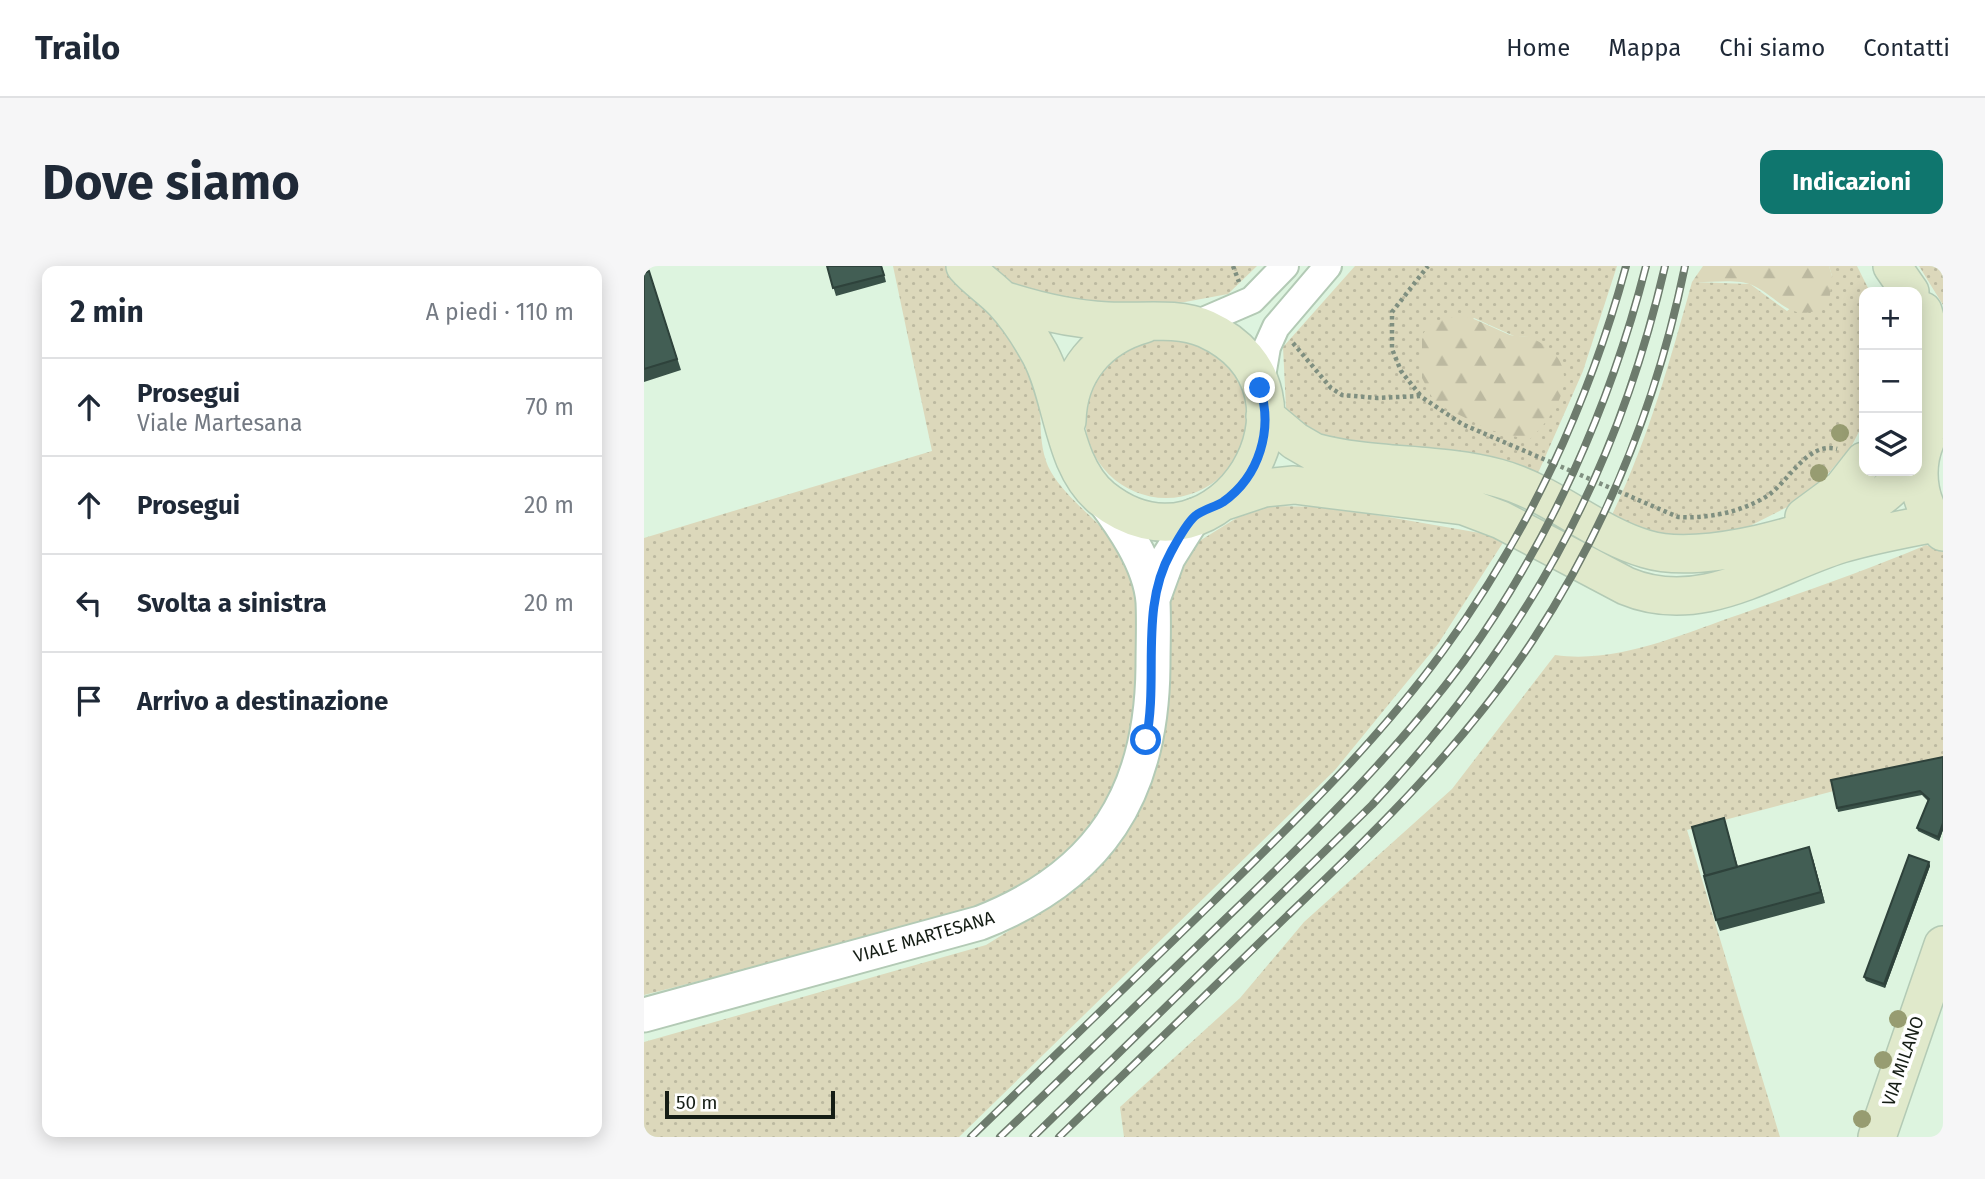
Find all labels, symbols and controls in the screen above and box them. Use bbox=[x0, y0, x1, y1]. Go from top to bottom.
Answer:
text: Trailo bbox=[35, 28, 120, 68]
text: Home bbox=[1506, 34, 1570, 62]
text: Mappa bbox=[1608, 34, 1681, 62]
text: Chi siamo bbox=[1719, 34, 1825, 62]
text: Contatti bbox=[1863, 34, 1950, 62]
button: Indicazioni bbox=[1760, 150, 1943, 214]
text: Dove siamo bbox=[42, 153, 300, 212]
map controls bbox=[1859, 287, 1922, 476]
button: + bbox=[1859, 287, 1922, 350]
text: 2 min bbox=[70, 294, 144, 330]
text: A piedi · 110 m bbox=[426, 298, 574, 326]
button: − bbox=[1859, 350, 1922, 413]
route end bbox=[1244, 372, 1275, 403]
text: Prosegui bbox=[137, 378, 240, 409]
icon: ahead bbox=[70, 388, 108, 426]
text: 70 m bbox=[525, 393, 574, 421]
text: Viale Martesana bbox=[137, 409, 303, 437]
button: layers bbox=[1859, 413, 1922, 476]
icon: ahead bbox=[70, 486, 108, 524]
text: Prosegui bbox=[137, 490, 240, 521]
text: 20 m bbox=[524, 491, 574, 519]
icon: left bbox=[70, 584, 108, 622]
text: Svolta a sinistra bbox=[137, 588, 327, 619]
text: 20 m bbox=[524, 589, 574, 617]
icon: arrive bbox=[70, 682, 108, 720]
text: Arrivo a destinazione bbox=[137, 686, 388, 717]
route start bbox=[1130, 724, 1161, 755]
street label: VIALE MARTESANA bbox=[851, 906, 997, 968]
street label: VIA MILANO bbox=[1877, 1013, 1929, 1109]
scale bar bbox=[665, 1088, 835, 1120]
text: 50 m bbox=[676, 1091, 717, 1114]

